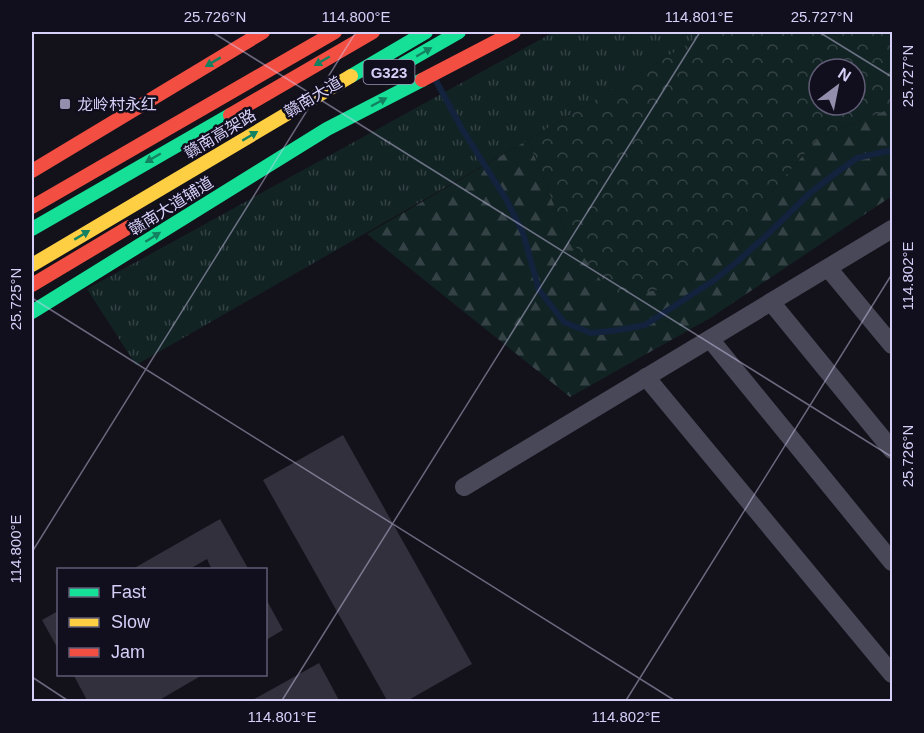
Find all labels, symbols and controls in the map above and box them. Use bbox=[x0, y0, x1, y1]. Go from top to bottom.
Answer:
text: 25.726°N bbox=[184, 8, 246, 25]
text: 114.800°E bbox=[321, 8, 391, 25]
text: 114.801°E bbox=[664, 8, 734, 25]
text: 25.727°N bbox=[791, 8, 853, 25]
text: 25.727°N bbox=[899, 45, 916, 107]
one-way arrow bbox=[416, 46, 432, 57]
one-way arrow bbox=[205, 56, 221, 67]
one-way arrow bbox=[313, 56, 330, 66]
north arrow bbox=[807, 57, 867, 117]
road number: G323 bbox=[364, 60, 414, 84]
text: N bbox=[835, 64, 854, 85]
street label: 赣南大道 bbox=[281, 72, 345, 121]
place label: 龙岭村永红 bbox=[77, 96, 157, 113]
marker: 龙岭村永红 bbox=[58, 97, 72, 111]
one-way arrow bbox=[371, 97, 388, 106]
street label: 赣南高架路 bbox=[181, 105, 259, 162]
one-way arrow bbox=[242, 130, 258, 141]
one-way arrow bbox=[145, 153, 161, 164]
street label: 赣南大道辅道 bbox=[125, 173, 216, 239]
one-way arrow bbox=[74, 230, 91, 240]
one-way arrow bbox=[145, 231, 161, 242]
text: 114.802°E bbox=[899, 241, 916, 311]
text: 25.725°N bbox=[7, 268, 24, 330]
text: 25.726°N bbox=[899, 425, 916, 487]
text: 114.800°E bbox=[7, 514, 24, 584]
legend bbox=[57, 568, 267, 676]
text: Fast bbox=[111, 582, 146, 602]
text: Slow bbox=[111, 612, 151, 632]
text: Jam bbox=[111, 642, 145, 662]
text: 114.801°E bbox=[247, 708, 317, 725]
text: 114.802°E bbox=[591, 708, 661, 725]

